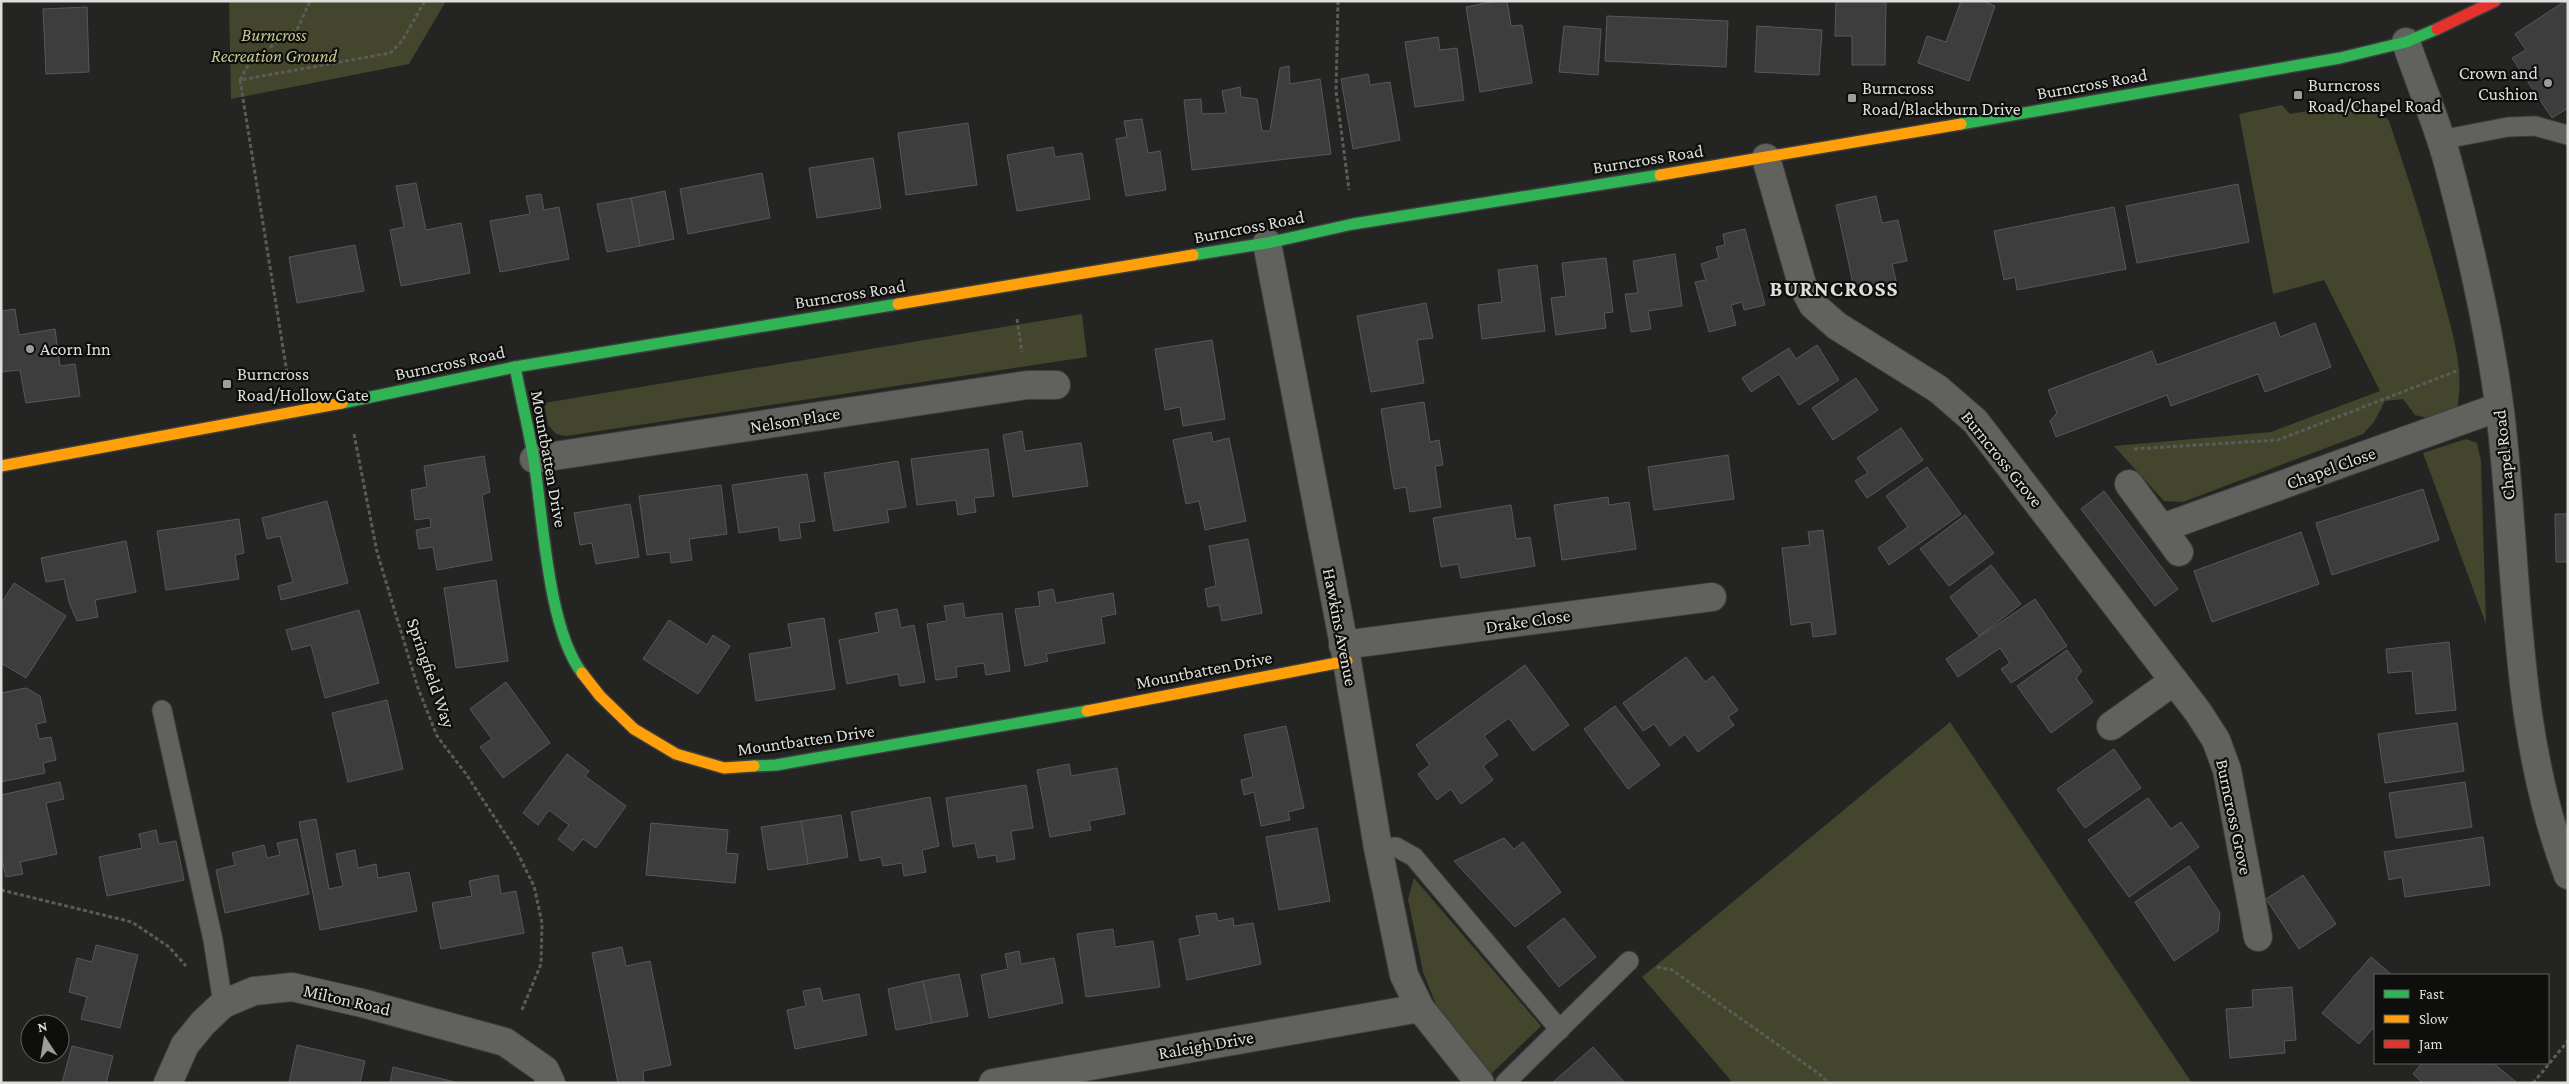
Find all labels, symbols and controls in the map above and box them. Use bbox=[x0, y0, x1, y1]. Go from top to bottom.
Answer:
park label: Burncross Recreation Ground bbox=[211, 25, 338, 66]
place label: Crown and Cushion bbox=[2459, 63, 2539, 104]
street label: Burncross Road bbox=[2035, 64, 2149, 104]
place label: Burncross Road/Chapel Road bbox=[2308, 75, 2442, 116]
marker: Crown and Cushion bbox=[2542, 77, 2554, 89]
place label: Burncross Road/Blackburn Drive bbox=[1862, 78, 2021, 119]
marker: Burncross Road/Chapel Road bbox=[2292, 89, 2304, 101]
marker: Burncross Road/Blackburn Drive bbox=[1846, 92, 1858, 104]
street label: Burncross Road bbox=[1591, 140, 1705, 178]
street label: Burncross Road bbox=[1192, 206, 1306, 247]
street label: Burncross Road bbox=[793, 275, 907, 313]
district label: BURNCROSS bbox=[1769, 276, 1899, 301]
place label: Acorn Inn bbox=[40, 339, 111, 359]
street label: Burncross Road bbox=[393, 341, 507, 384]
marker: Acorn Inn bbox=[24, 343, 36, 355]
place label: Burncross Road/Hollow Gate bbox=[237, 364, 369, 405]
marker: Burncross Road/Hollow Gate bbox=[221, 378, 233, 390]
street label: Mountbatten Drive bbox=[527, 389, 571, 529]
street label: Nelson Place bbox=[749, 403, 841, 437]
street label: Burncross Grove bbox=[1957, 407, 2047, 511]
street label: Chapel Road bbox=[2489, 408, 2519, 501]
street label: Chapel Close bbox=[2284, 443, 2378, 493]
street label: Hawkins Avenue bbox=[1319, 566, 1361, 688]
street label: Drake Close bbox=[1484, 605, 1572, 637]
street label: Springfield Way bbox=[403, 616, 459, 731]
street label: Mountbatten Drive bbox=[1134, 647, 1274, 693]
street label: Mountbatten Drive bbox=[736, 720, 876, 760]
street label: Burncross Grove bbox=[2212, 757, 2256, 877]
legend bbox=[2374, 974, 2549, 1064]
street label: Milton Road bbox=[302, 980, 393, 1020]
text: Fast bbox=[2419, 986, 2445, 1002]
text: Slow bbox=[2419, 1011, 2449, 1027]
north arrow bbox=[20, 1014, 70, 1064]
text: N bbox=[36, 1017, 49, 1035]
street label: Raleigh Drive bbox=[1157, 1027, 1255, 1063]
text: Jam bbox=[2417, 1036, 2442, 1053]

